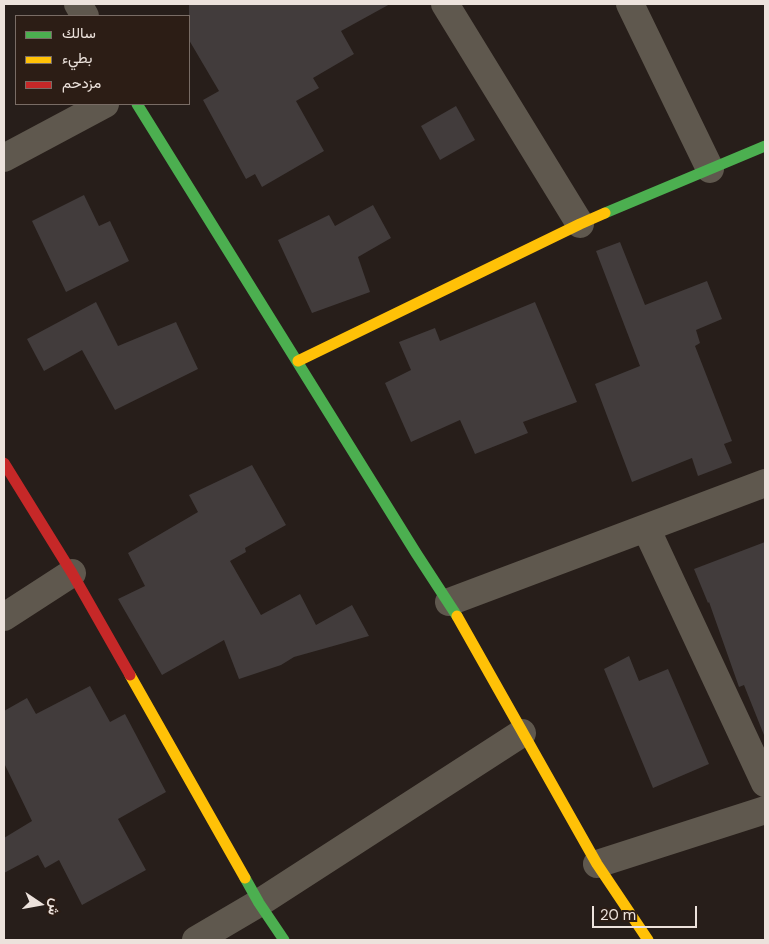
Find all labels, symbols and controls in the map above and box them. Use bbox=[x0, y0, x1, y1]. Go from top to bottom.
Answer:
legend bbox=[15, 15, 190, 105]
text: سالك bbox=[62, 23, 96, 43]
text: بطيء bbox=[62, 48, 92, 68]
text: مزدحم bbox=[62, 73, 101, 93]
north arrow bbox=[15, 879, 65, 929]
scale bar bbox=[594, 896, 699, 928]
text: ش bbox=[44, 897, 65, 917]
text: 20 m bbox=[600, 905, 636, 925]

